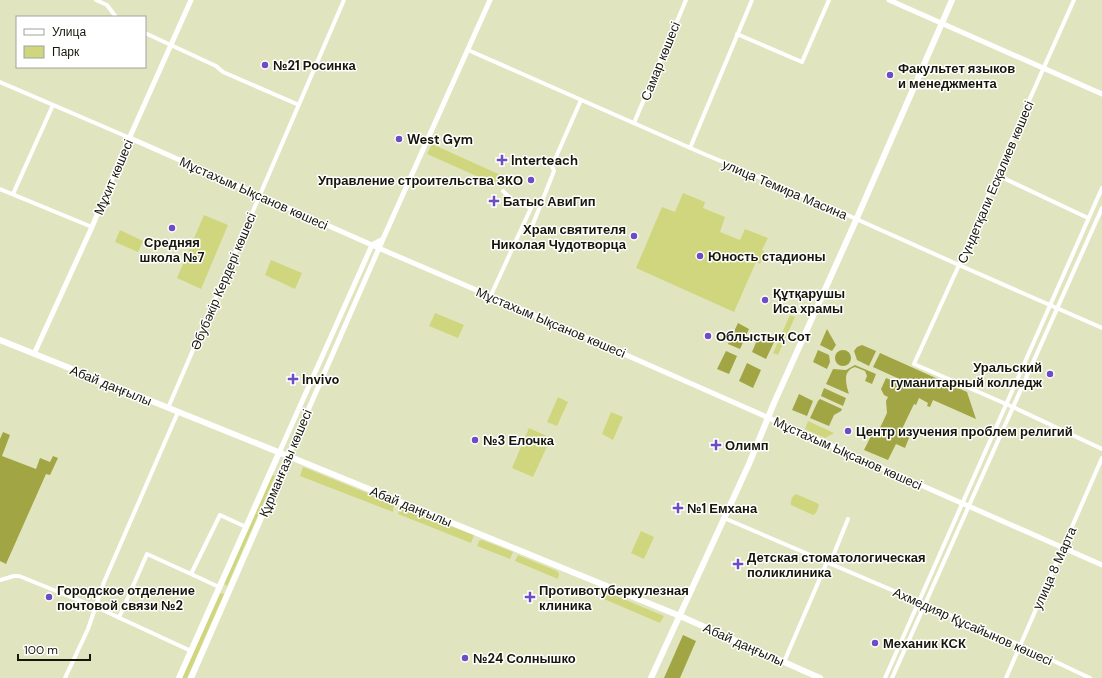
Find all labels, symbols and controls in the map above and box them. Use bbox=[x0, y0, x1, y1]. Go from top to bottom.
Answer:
legend bbox=[16, 16, 146, 68]
street label: Самар көшесі bbox=[637, 19, 684, 103]
text: Улица bbox=[52, 24, 86, 40]
text: Парк bbox=[52, 44, 80, 60]
place label: №21 Росинка bbox=[273, 57, 356, 74]
marker: №21 Росинка bbox=[260, 60, 270, 70]
place label: Факультет языков и менеджмента bbox=[898, 60, 1015, 92]
marker: Факультет языков и менеджмента bbox=[885, 70, 895, 80]
street label: Сүндетқали Есқалиев көшесі bbox=[953, 98, 1038, 266]
place label: West Gym bbox=[407, 131, 473, 148]
marker: West Gym bbox=[394, 134, 404, 144]
street label: Мұхит көшесі bbox=[90, 137, 137, 218]
place label: Interteach bbox=[511, 152, 578, 169]
street label: Мұстахым Ықсанов көшесі bbox=[177, 153, 331, 234]
marker: Interteach bbox=[496, 154, 508, 166]
street label: улица Темира Масина bbox=[720, 155, 851, 224]
place label: Управление строительства ЗКО bbox=[318, 172, 523, 189]
marker: Управление строительства ЗКО bbox=[526, 175, 536, 185]
place label: Батыс АвиГип bbox=[503, 193, 596, 210]
marker: Батыс АвиГип bbox=[488, 195, 500, 207]
street label: Әбубәкір Кердері көшесі bbox=[187, 210, 260, 352]
place label: Храм святителя Николая Чудотворца bbox=[491, 221, 627, 253]
marker: Средняя школа №7 bbox=[167, 223, 177, 233]
marker: Храм святителя Николая Чудотворца bbox=[629, 231, 639, 241]
place label: Средняя школа №7 bbox=[140, 234, 204, 266]
place label: Юность стадионы bbox=[708, 248, 826, 265]
marker: Юность стадионы bbox=[695, 251, 705, 261]
street label: Мұстахым Ықсанов көшесі bbox=[473, 283, 628, 362]
place label: Құтқарушы Иса храмы bbox=[773, 285, 845, 317]
marker: Құтқарушы Иса храмы bbox=[760, 295, 770, 305]
place label: Облыстық Сот bbox=[716, 328, 811, 345]
marker: Облыстық Сот bbox=[703, 331, 713, 341]
place label: Уральский гуманитарный колледж bbox=[890, 359, 1043, 391]
street label: Абай даңғылы bbox=[67, 361, 154, 410]
marker: Уральский гуманитарный колледж bbox=[1045, 369, 1055, 379]
place label: Invivo bbox=[302, 371, 339, 388]
marker: Invivo bbox=[287, 373, 299, 385]
street label: Құрманғазы көшесі bbox=[255, 407, 316, 520]
street label: Мұстахым Ықсанов көшесі bbox=[771, 413, 925, 494]
place label: Центр изучения проблем религий bbox=[856, 423, 1073, 440]
marker: Центр изучения проблем религий bbox=[843, 426, 853, 436]
place label: №3 Елочка bbox=[483, 432, 555, 449]
marker: №3 Елочка bbox=[470, 435, 480, 445]
place label: Олимп bbox=[725, 437, 769, 454]
marker: Олимп bbox=[710, 439, 722, 451]
street label: Абай даңғылы bbox=[367, 482, 454, 531]
place label: №1 Емхана bbox=[687, 500, 758, 517]
marker: №1 Емхана bbox=[672, 502, 684, 514]
street label: улица 8 Марта bbox=[1029, 524, 1081, 612]
place label: Детская стоматологическая поликлиника bbox=[747, 549, 926, 581]
marker: Детская стоматологическая поликлиника bbox=[732, 558, 744, 570]
place label: Городское отделение почтовой связи №2 bbox=[57, 582, 195, 614]
place label: Противотуберкулезная клиника bbox=[539, 582, 689, 614]
street label: Ахмедияр Құсайынов көшесі bbox=[890, 584, 1055, 669]
marker: Противотуберкулезная клиника bbox=[524, 591, 536, 603]
marker: Городское отделение почтовой связи №2 bbox=[44, 592, 54, 602]
street label: Абай даңғылы bbox=[701, 619, 787, 670]
place label: Механик КСК bbox=[883, 635, 966, 652]
scale bar bbox=[18, 636, 90, 662]
marker: Механик КСК bbox=[870, 638, 880, 648]
text: 100 m bbox=[24, 642, 58, 658]
place label: №24 Солнышко bbox=[473, 650, 576, 667]
marker: №24 Солнышко bbox=[460, 653, 470, 663]

